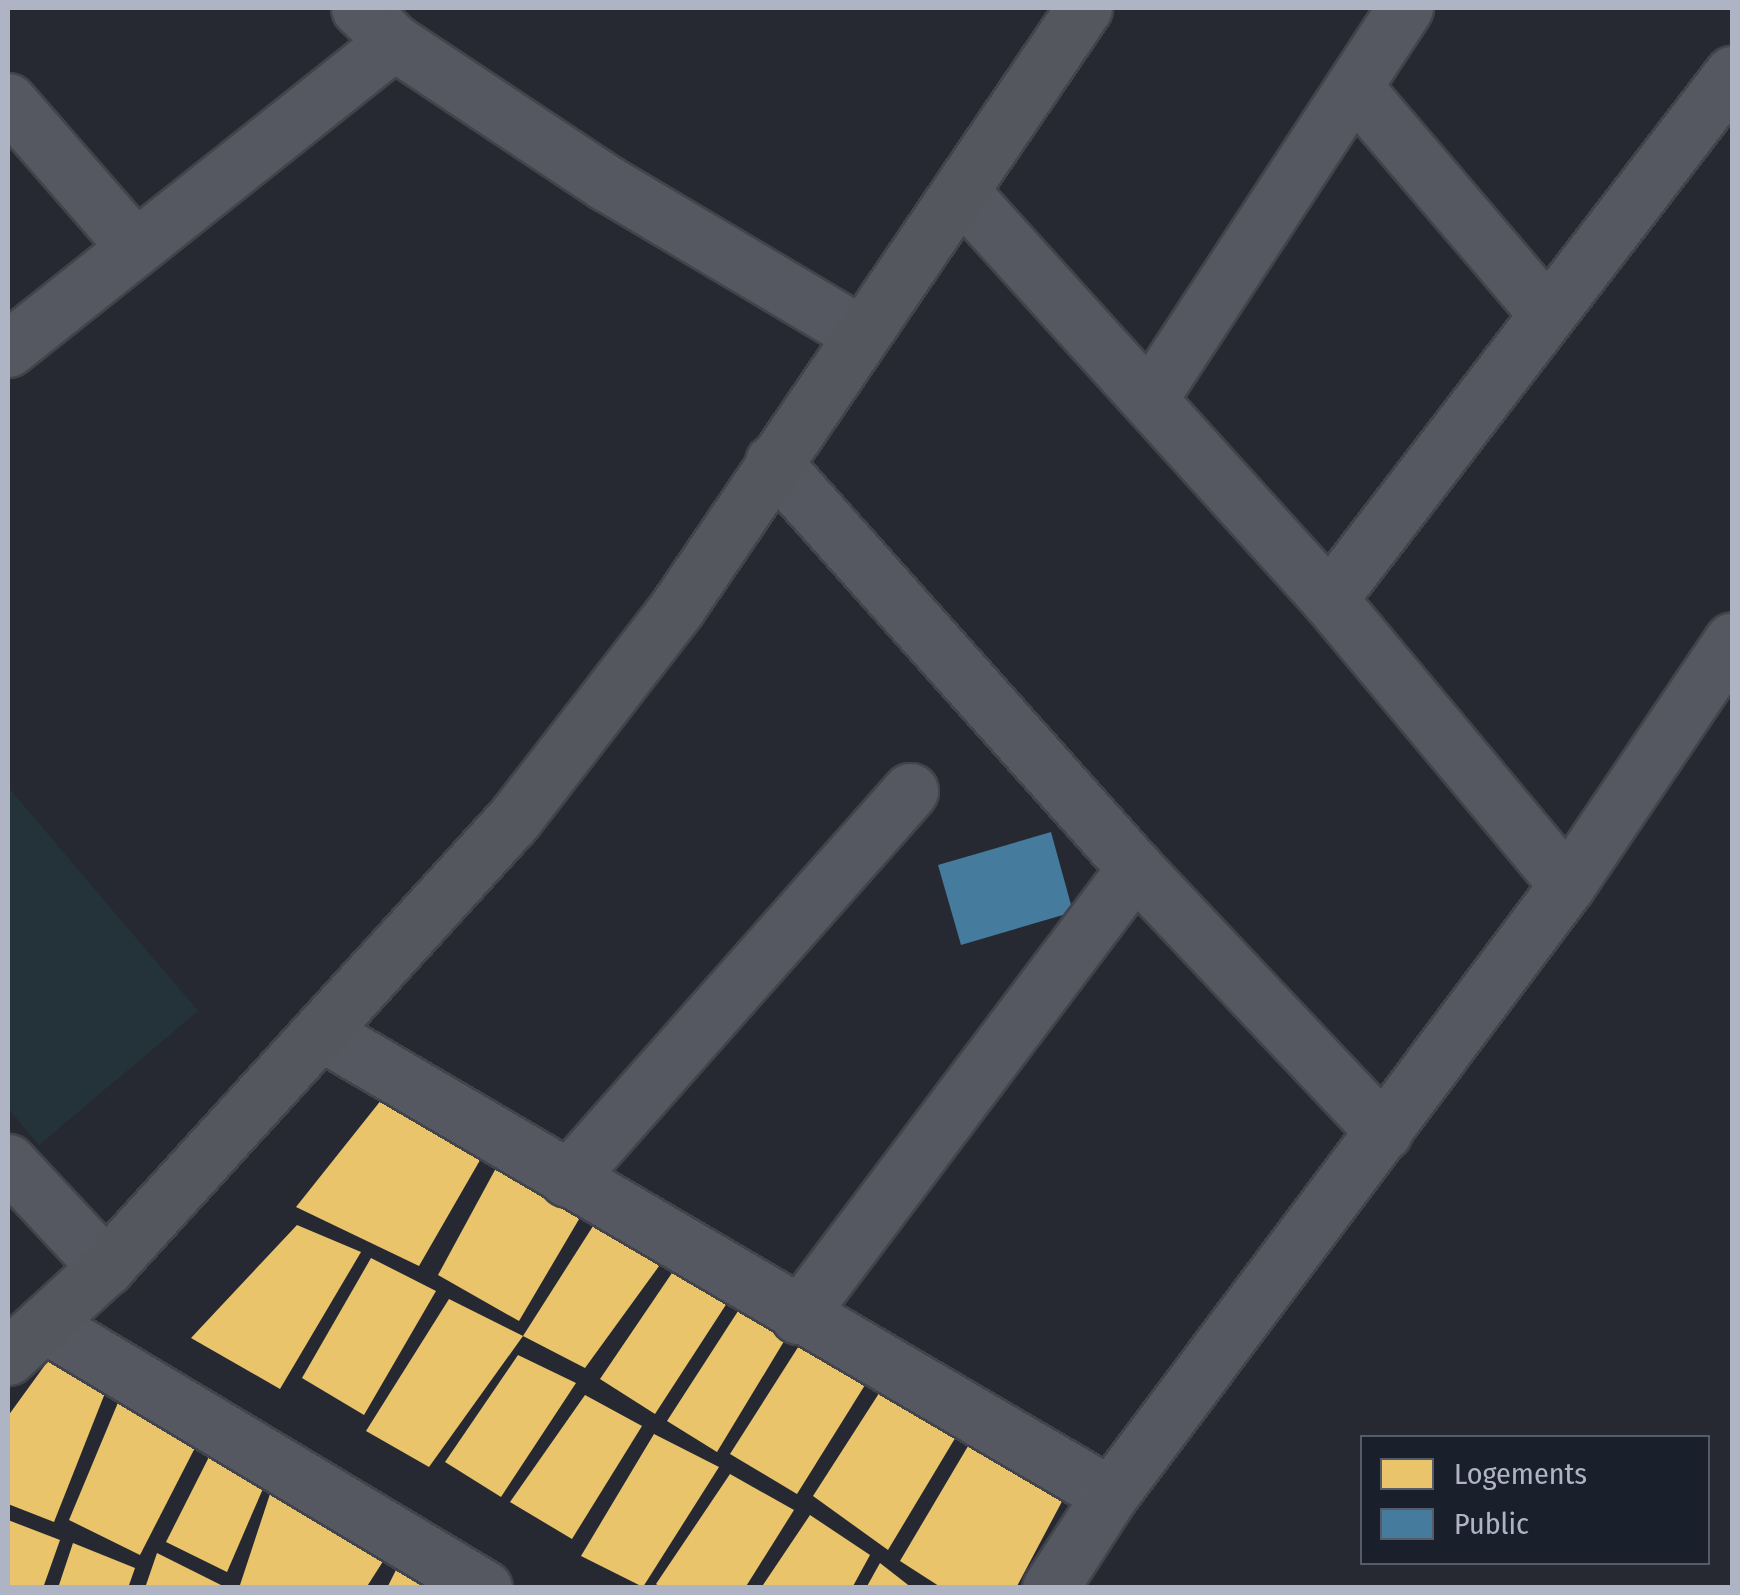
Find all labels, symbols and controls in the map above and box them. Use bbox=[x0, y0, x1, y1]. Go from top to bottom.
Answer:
legend bbox=[1360, 1435, 1710, 1565]
text: Logements bbox=[1454, 1456, 1587, 1492]
text: Public bbox=[1454, 1506, 1529, 1542]

